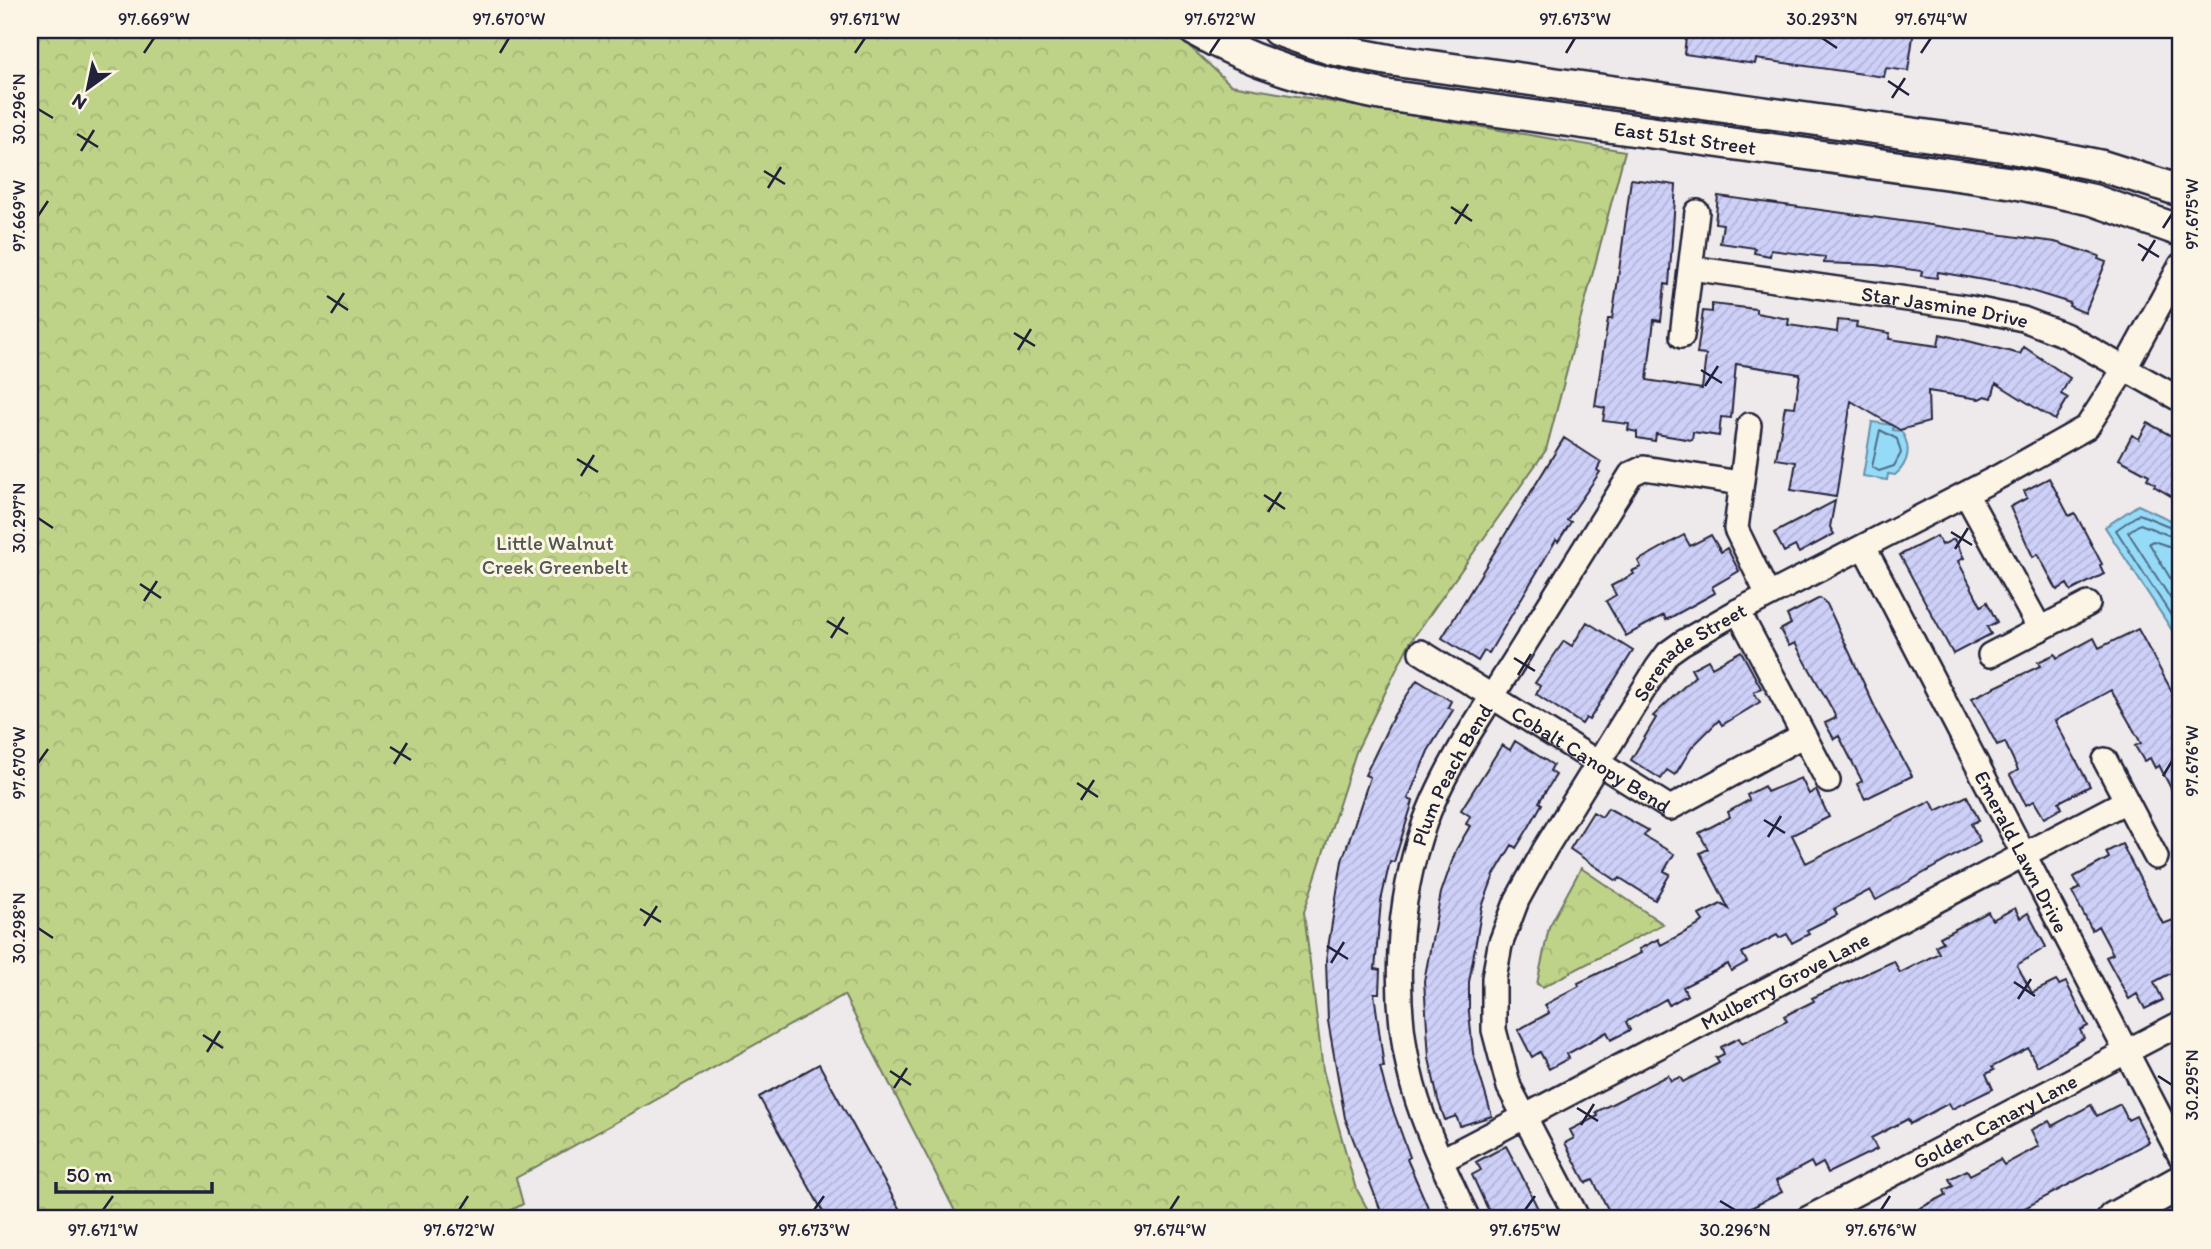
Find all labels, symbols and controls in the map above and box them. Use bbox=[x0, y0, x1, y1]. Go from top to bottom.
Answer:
text: 97.669°W bbox=[118, 8, 190, 30]
text: 97.670°W bbox=[472, 8, 546, 30]
text: 97.671°W bbox=[830, 8, 900, 30]
text: 97.672°W bbox=[1184, 8, 1256, 30]
text: 97.673°W bbox=[1539, 8, 1611, 30]
text: 30.293°N bbox=[1786, 8, 1858, 30]
text: 97.674°W bbox=[1895, 8, 1967, 30]
north arrow bbox=[52, 52, 122, 122]
text: 30.296°N bbox=[8, 73, 30, 145]
text: N bbox=[67, 89, 91, 115]
street label: East 51st Street bbox=[1613, 115, 1758, 159]
text: 97.675°W bbox=[2181, 178, 2203, 250]
text: 97.669°W bbox=[8, 180, 30, 252]
street label: Star Jasmine Drive bbox=[1860, 280, 2033, 333]
text: 30.297°N bbox=[8, 483, 30, 553]
park label: Little Walnut Creek Greenbelt bbox=[482, 530, 628, 579]
street label: Serenade Street bbox=[1627, 597, 1750, 706]
street label: Plum Peach Bend bbox=[1406, 698, 1497, 849]
street label: Cobalt Canopy Bend bbox=[1507, 700, 1675, 818]
text: 97.676°W bbox=[2181, 725, 2203, 797]
text: 97.670°W bbox=[8, 726, 30, 800]
street label: Emerald Lawn Drive bbox=[1970, 766, 2075, 937]
text: 30.298°N bbox=[8, 892, 30, 964]
street label: Mulberry Grove Lane bbox=[1696, 926, 1873, 1035]
text: 30.295°N bbox=[2181, 1049, 2203, 1121]
street label: Golden Canary Lane bbox=[1908, 1067, 2081, 1174]
scale bar bbox=[56, 1151, 212, 1195]
text: 50 m bbox=[66, 1162, 113, 1187]
text: 97.671°W bbox=[68, 1219, 138, 1241]
text: 97.672°W bbox=[423, 1219, 495, 1241]
text: 97.673°W bbox=[778, 1219, 850, 1241]
text: 97.674°W bbox=[1134, 1219, 1206, 1241]
text: 97.675°W bbox=[1489, 1219, 1561, 1241]
text: 30.296°N bbox=[1699, 1219, 1771, 1241]
text: 97.676°W bbox=[1845, 1219, 1917, 1241]

